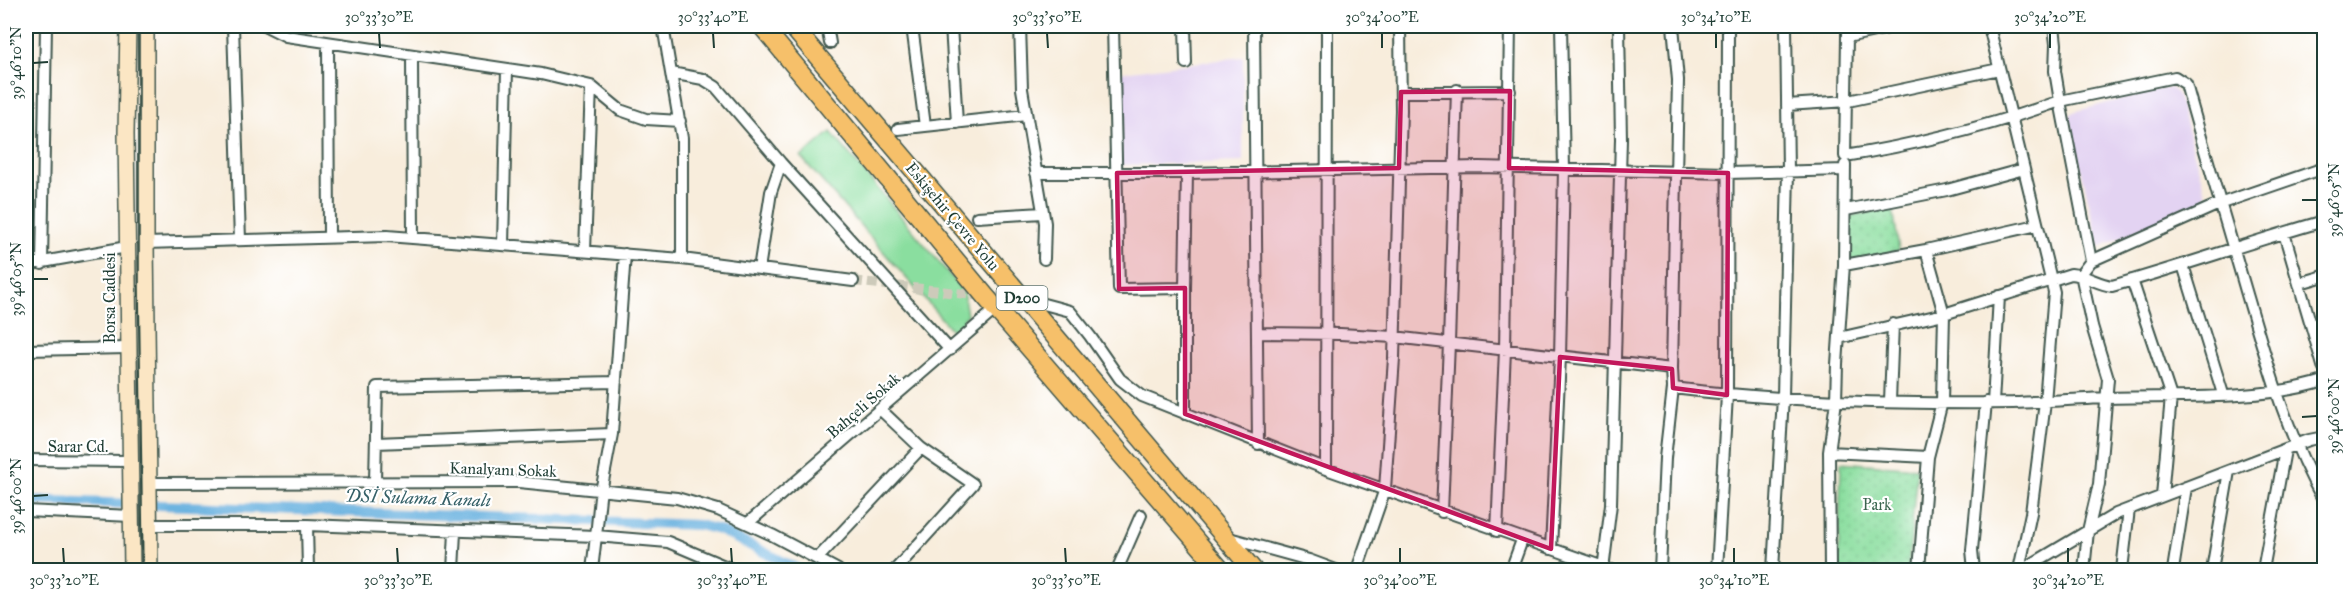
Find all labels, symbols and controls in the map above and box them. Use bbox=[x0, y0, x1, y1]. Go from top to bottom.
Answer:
text: 30°33'30"E bbox=[345, 8, 413, 26]
text: 30°33'40"E bbox=[678, 8, 749, 26]
text: 30°33'50"E bbox=[1012, 8, 1082, 26]
text: 30°34'00"E bbox=[1345, 8, 1419, 26]
text: 30°34'10"E bbox=[1681, 8, 1752, 26]
text: 30°34'20"E bbox=[2014, 8, 2086, 26]
text: 39°46'10"N bbox=[7, 26, 25, 100]
street label: Eskişehir Çevre Yolu bbox=[902, 158, 1004, 275]
text: 39°46'05"N bbox=[2325, 162, 2343, 237]
text: 39°46'05"N bbox=[7, 241, 25, 316]
street label: Borsa Caddesi bbox=[100, 252, 119, 344]
road number: D200 bbox=[996, 286, 1048, 310]
street label: Bahçeli Sokak bbox=[823, 368, 904, 442]
text: 39°46'00"N bbox=[2325, 378, 2343, 454]
street label: Sarar Cd. bbox=[48, 437, 108, 456]
text: 39°46'00"N bbox=[7, 458, 25, 534]
street label: Kanalyanı Sokak bbox=[449, 458, 557, 481]
water label: DSİ Sulama Kanalı bbox=[345, 483, 491, 512]
park label: Park bbox=[1863, 495, 1892, 514]
text: 30°33'20"E bbox=[29, 571, 99, 589]
text: 30°33'30"E bbox=[364, 571, 432, 589]
text: 30°33'40"E bbox=[697, 571, 768, 589]
text: 30°33'50"E bbox=[1031, 571, 1101, 589]
text: 30°34'00"E bbox=[1363, 571, 1437, 589]
text: 30°34'10"E bbox=[1699, 571, 1770, 589]
text: 30°34'20"E bbox=[2032, 571, 2104, 589]

